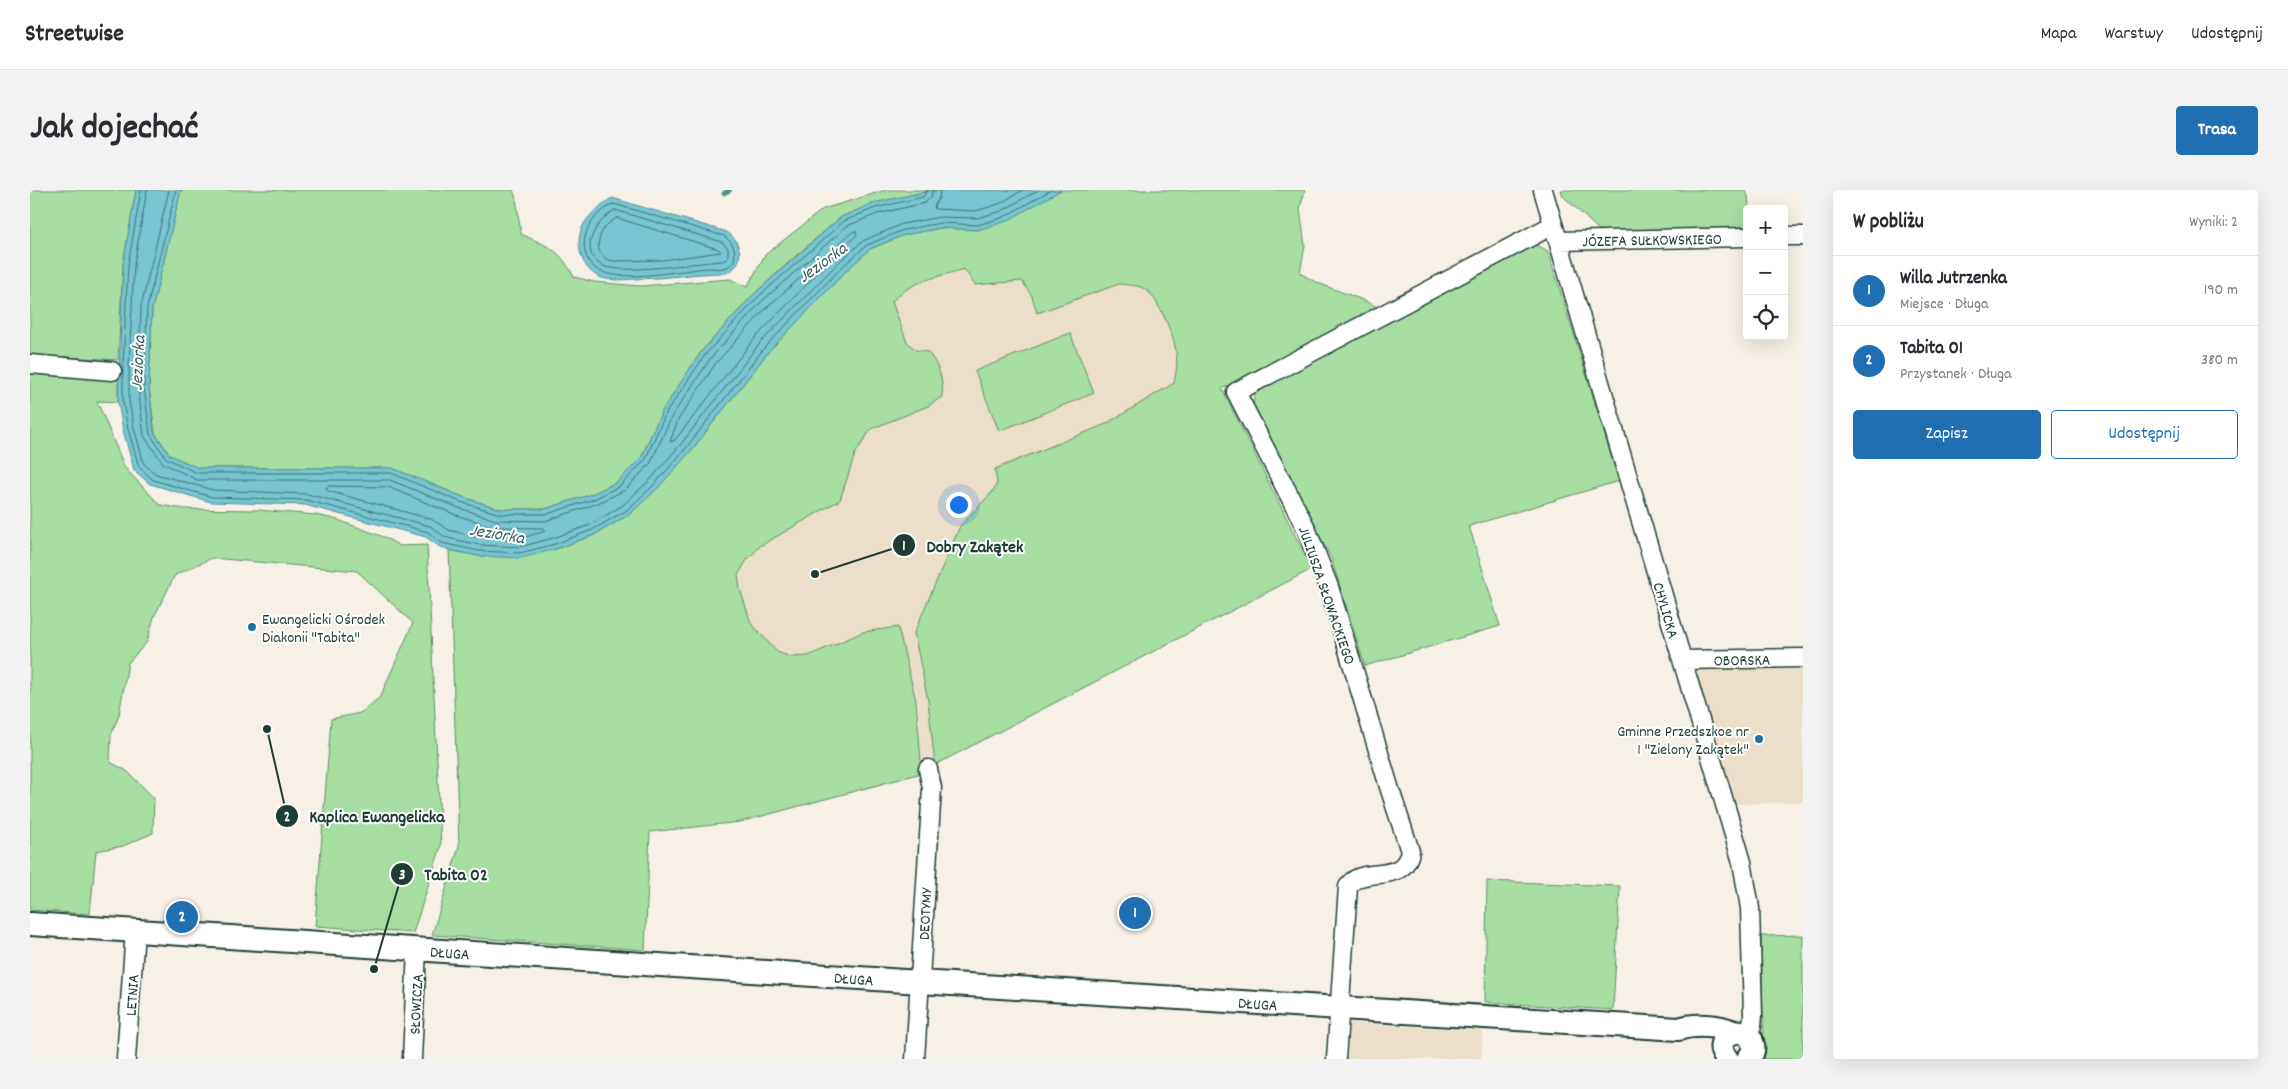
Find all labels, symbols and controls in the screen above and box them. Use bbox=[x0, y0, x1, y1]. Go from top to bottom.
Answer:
text: Streetwise bbox=[25, 18, 124, 52]
text: Mapa bbox=[2041, 22, 2077, 47]
text: Warstwy bbox=[2105, 22, 2163, 47]
text: Udostępnij bbox=[2191, 22, 2263, 47]
text: Jak dojechać bbox=[30, 105, 199, 155]
button: Trasa bbox=[2176, 106, 2258, 155]
map controls bbox=[1743, 205, 1788, 340]
button: + bbox=[1743, 205, 1788, 250]
text: W pobliżu bbox=[1853, 208, 1924, 238]
text: Wyniki: 2 bbox=[2189, 211, 2238, 234]
street label: JÓZEFA SUŁKOWSKIEGO bbox=[1582, 229, 1722, 254]
water label: Jeziorka bbox=[794, 237, 854, 290]
button: − bbox=[1743, 250, 1788, 295]
text: Willa Jutrzenka bbox=[1900, 266, 2007, 293]
text: 1 bbox=[1867, 279, 1871, 302]
text: 190 m bbox=[2204, 279, 2238, 302]
text: Miejsce · Długa bbox=[1900, 293, 1988, 316]
button: locate bbox=[1743, 295, 1788, 340]
water label: Jeziorka bbox=[126, 333, 154, 391]
text: Tabita 01 bbox=[1900, 336, 1963, 363]
text: 2 bbox=[1866, 349, 1873, 372]
text: 380 m bbox=[2201, 349, 2238, 372]
text: Przystanek · Długa bbox=[1900, 363, 2012, 386]
button: Zapisz bbox=[1853, 410, 2041, 459]
button: Udostępnij bbox=[2051, 410, 2238, 459]
your location bbox=[946, 492, 972, 518]
water label: Jeziorka bbox=[467, 519, 527, 552]
street label: JULIUSZA SŁOWACKIEGO bbox=[1291, 524, 1360, 668]
callout: Dobry Zakątek bbox=[891, 529, 1033, 562]
text: 1 bbox=[902, 536, 906, 558]
text: Dobry Zakątek bbox=[927, 536, 1024, 561]
street label: CHYLICKA bbox=[1646, 580, 1684, 642]
place label: Ewangelicki Ośrodek Diakonii "Tabita" bbox=[262, 609, 385, 650]
marker: Ewangelicki Ośrodek Diakonii "Tabita" bbox=[246, 621, 258, 633]
street label: OBORSKA bbox=[1713, 650, 1771, 673]
place label: Gminne Przedszkoe nr 1 "Zielony Zakątek" bbox=[1617, 721, 1749, 762]
marker: Gminne Przedszkoe nr 1 "Zielony Zakątek" bbox=[1753, 733, 1765, 745]
callout: Kaplica Ewangelicka bbox=[275, 800, 455, 833]
text: Kaplica Ewangelicka bbox=[309, 806, 445, 831]
text: 2 bbox=[284, 807, 290, 829]
callout: Tabita 02 bbox=[390, 857, 498, 890]
text: Tabita 02 bbox=[424, 864, 488, 889]
text: 3 bbox=[399, 865, 406, 887]
street label: DEOTYMY bbox=[914, 886, 939, 941]
pin: 1 bbox=[1119, 894, 1151, 932]
pin: 2 bbox=[166, 898, 198, 936]
street label: DŁUGA bbox=[429, 942, 471, 967]
street label: DŁUGA bbox=[833, 968, 875, 993]
street label: LETNIA bbox=[121, 973, 146, 1017]
street label: SŁOWICZA bbox=[404, 973, 431, 1035]
street label: DŁUGA bbox=[1237, 993, 1279, 1018]

